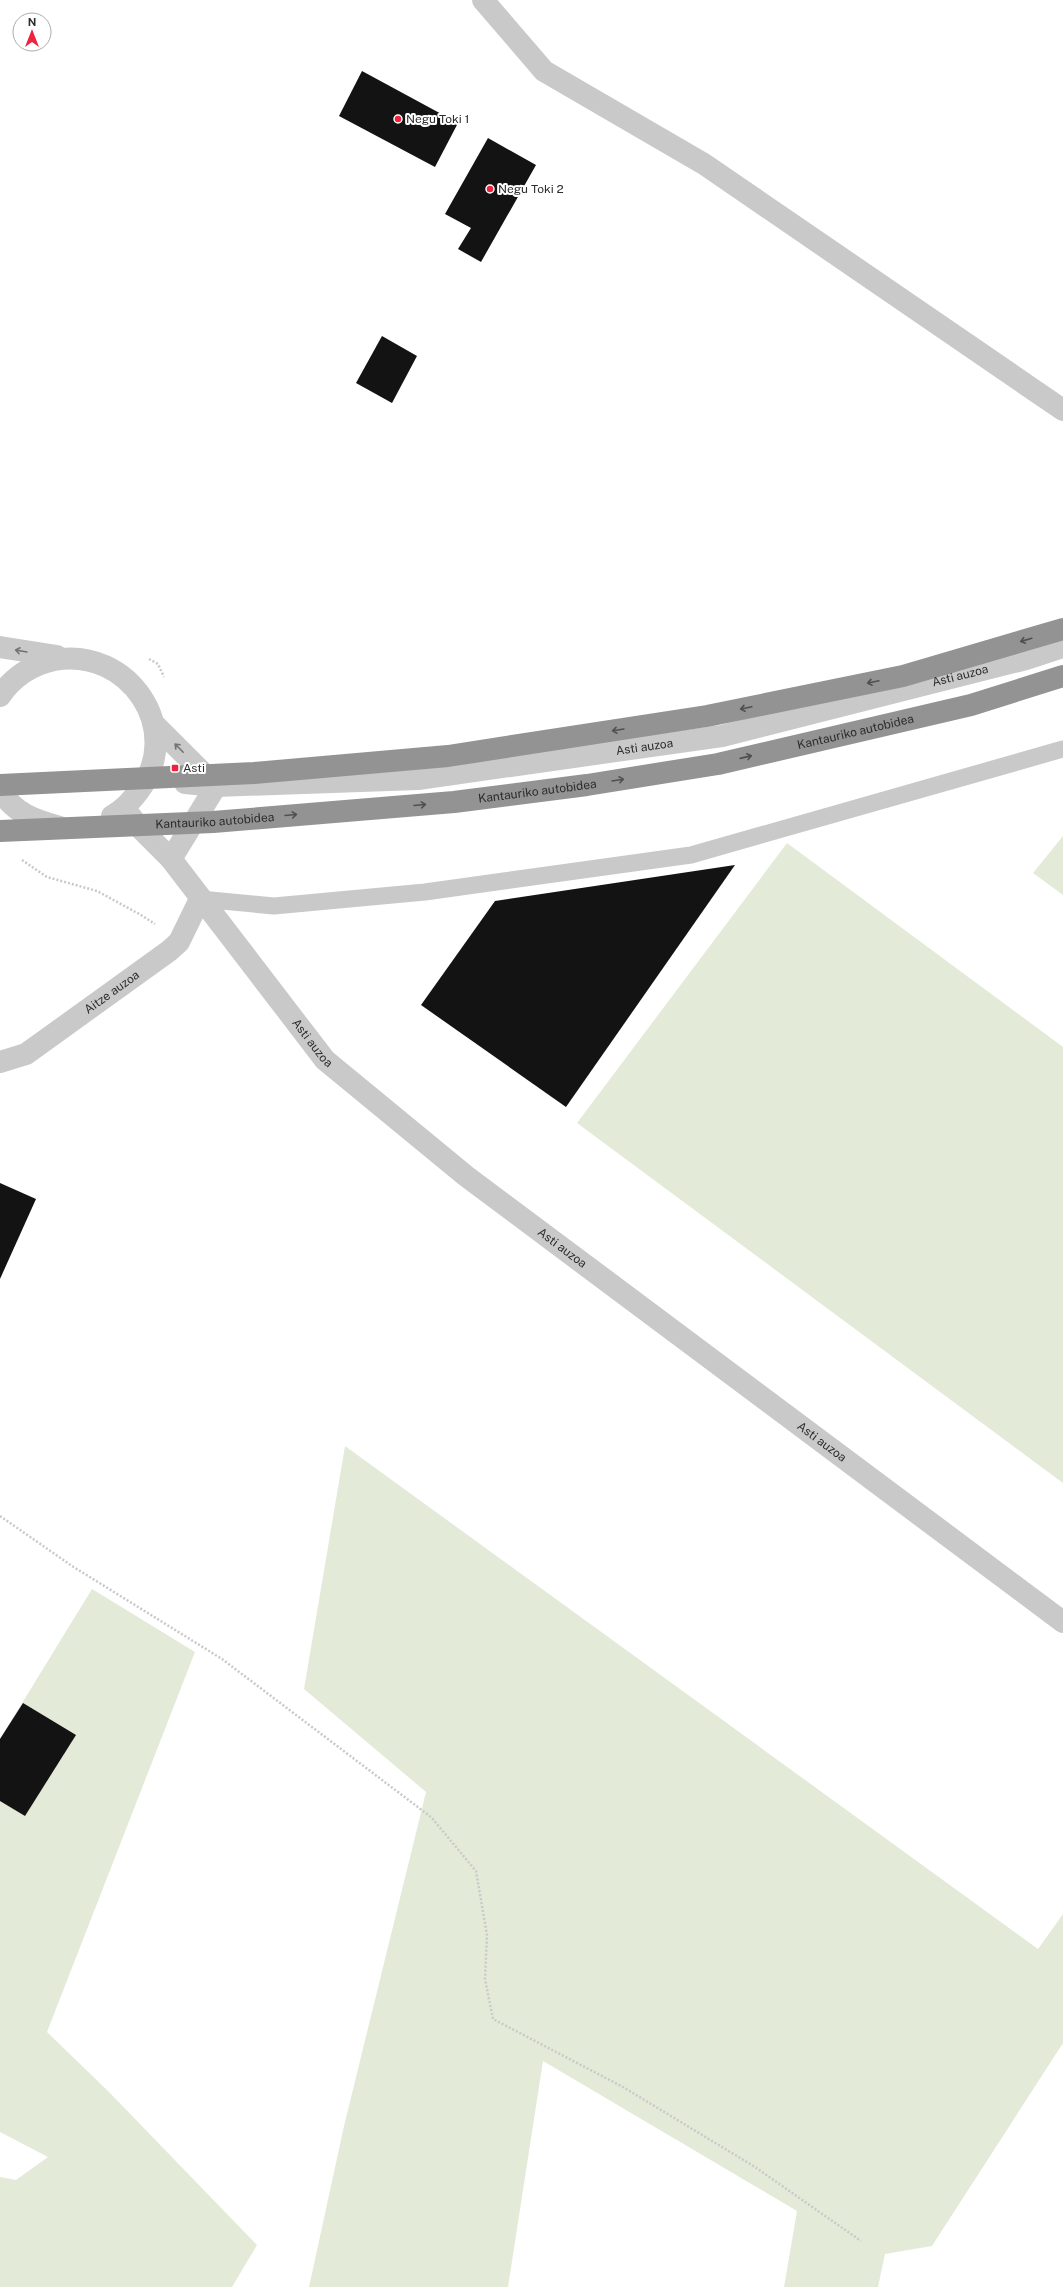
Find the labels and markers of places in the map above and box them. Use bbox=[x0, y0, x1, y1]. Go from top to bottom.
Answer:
place label: Negu Toki 1 bbox=[406, 112, 469, 126]
marker: Negu Toki 1 bbox=[393, 114, 403, 124]
place label: Negu Toki 2 bbox=[498, 182, 564, 196]
marker: Negu Toki 2 bbox=[485, 184, 495, 194]
place label: Asti bbox=[183, 761, 205, 775]
marker: Asti bbox=[170, 763, 180, 773]

